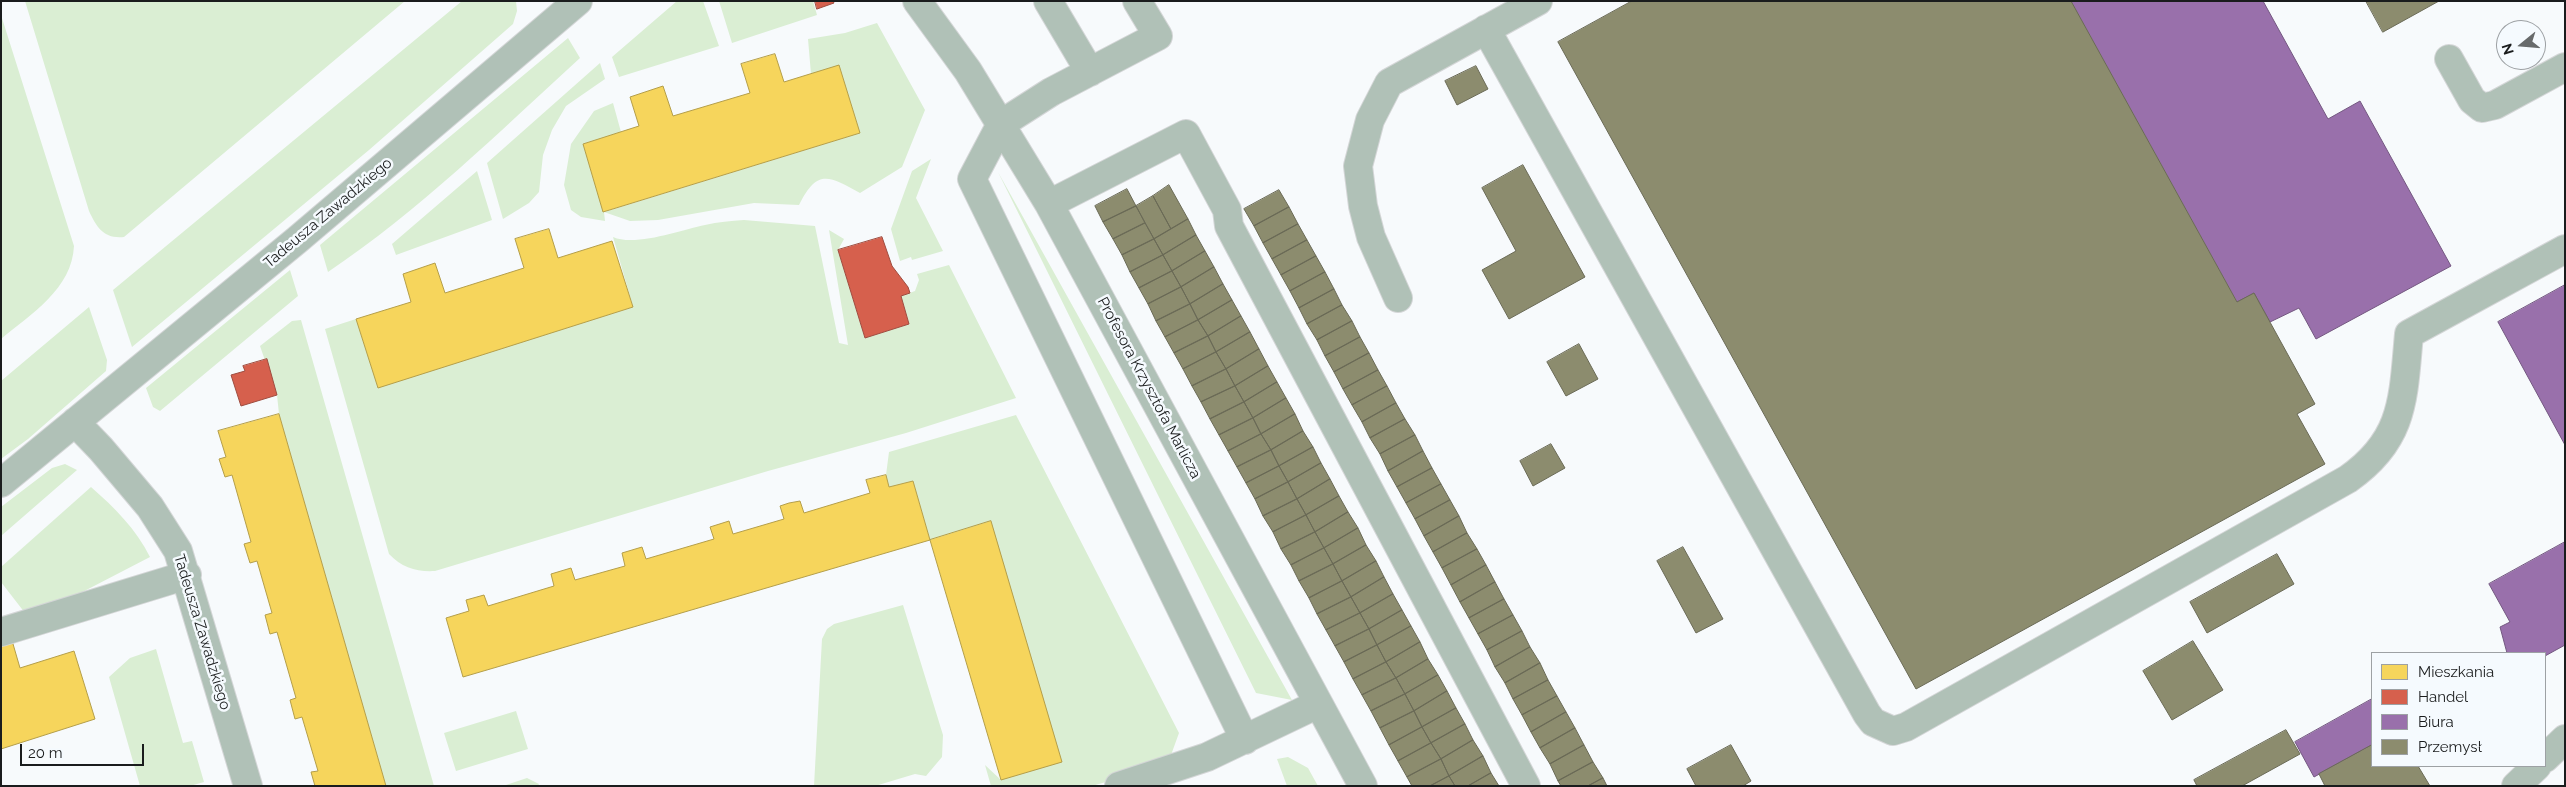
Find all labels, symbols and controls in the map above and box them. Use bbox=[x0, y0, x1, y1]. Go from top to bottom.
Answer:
north arrow bbox=[2496, 20, 2546, 70]
text: N bbox=[2498, 42, 2517, 57]
street label: Tadeusza Zawadzkiego bbox=[260, 154, 396, 272]
street label: Profesora Krzysztofa Marlicza bbox=[1093, 294, 1205, 482]
street label: Tadeusza Zawadzkiego bbox=[170, 552, 234, 712]
legend bbox=[2371, 652, 2546, 767]
text: Mieszkania bbox=[2418, 663, 2494, 681]
text: Handel bbox=[2418, 688, 2468, 706]
text: Biura bbox=[2418, 713, 2454, 731]
scale bar bbox=[22, 734, 146, 766]
text: Przemysł bbox=[2418, 738, 2482, 756]
text: 20 m bbox=[28, 744, 63, 762]

